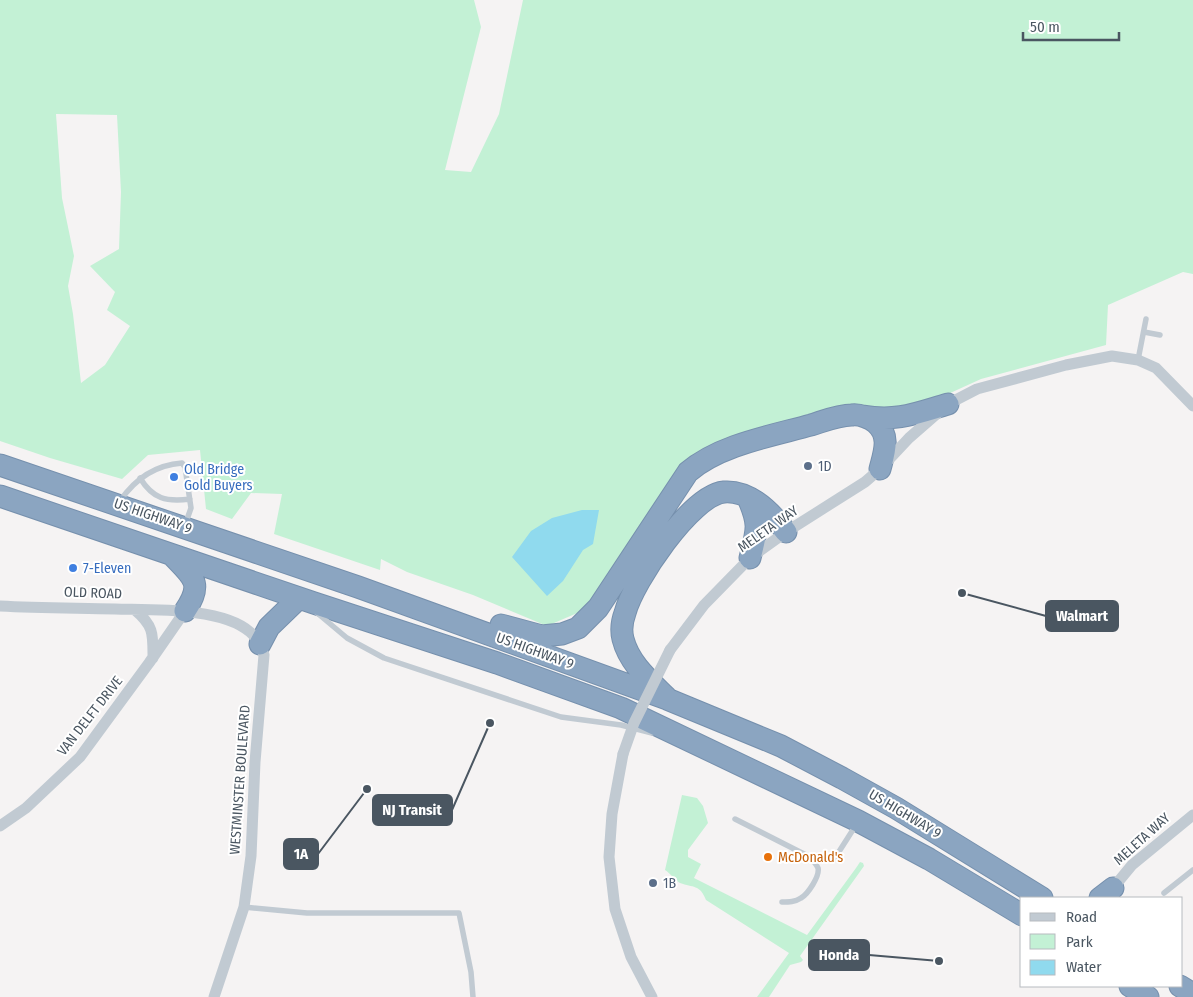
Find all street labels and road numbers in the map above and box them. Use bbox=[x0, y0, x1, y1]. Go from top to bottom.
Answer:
street label: US HIGHWAY 9 bbox=[112, 495, 194, 537]
street label: MELETA WAY bbox=[735, 502, 802, 556]
street label: OLD ROAD bbox=[64, 583, 122, 603]
street label: US HIGHWAY 9 bbox=[494, 629, 576, 673]
street label: VAN DELFT DRIVE bbox=[54, 673, 127, 759]
street label: WESTMINSTER BOULEVARD bbox=[226, 705, 254, 855]
street label: US HIGHWAY 9 bbox=[866, 786, 944, 842]
street label: MELETA WAY bbox=[1110, 809, 1174, 869]

